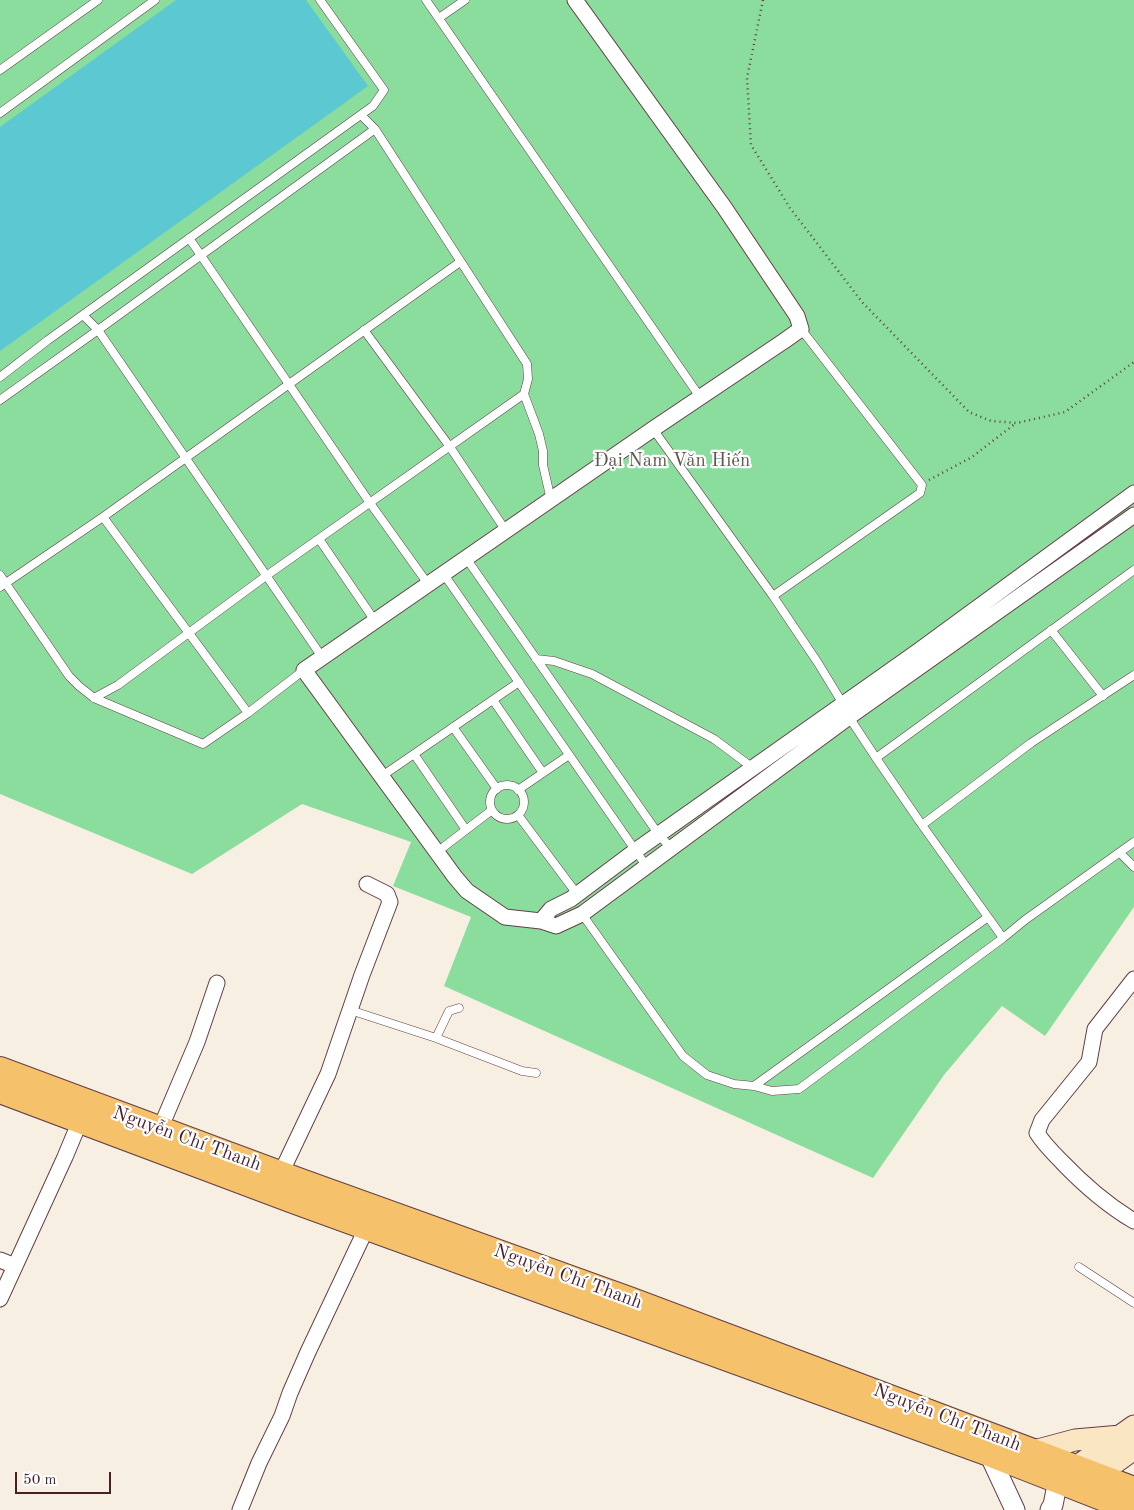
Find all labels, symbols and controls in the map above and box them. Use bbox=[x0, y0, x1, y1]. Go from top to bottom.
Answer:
park label: Đại Nam Văn Hiến bbox=[594, 450, 750, 472]
street label: Nguyễn Chí Thanh bbox=[110, 1102, 264, 1176]
street label: Nguyễn Chí Thanh bbox=[491, 1240, 645, 1314]
street label: Nguyễn Chí Thanh bbox=[870, 1379, 1024, 1457]
scale bar bbox=[18, 1462, 114, 1494]
text: 50 m bbox=[23, 1473, 57, 1488]

